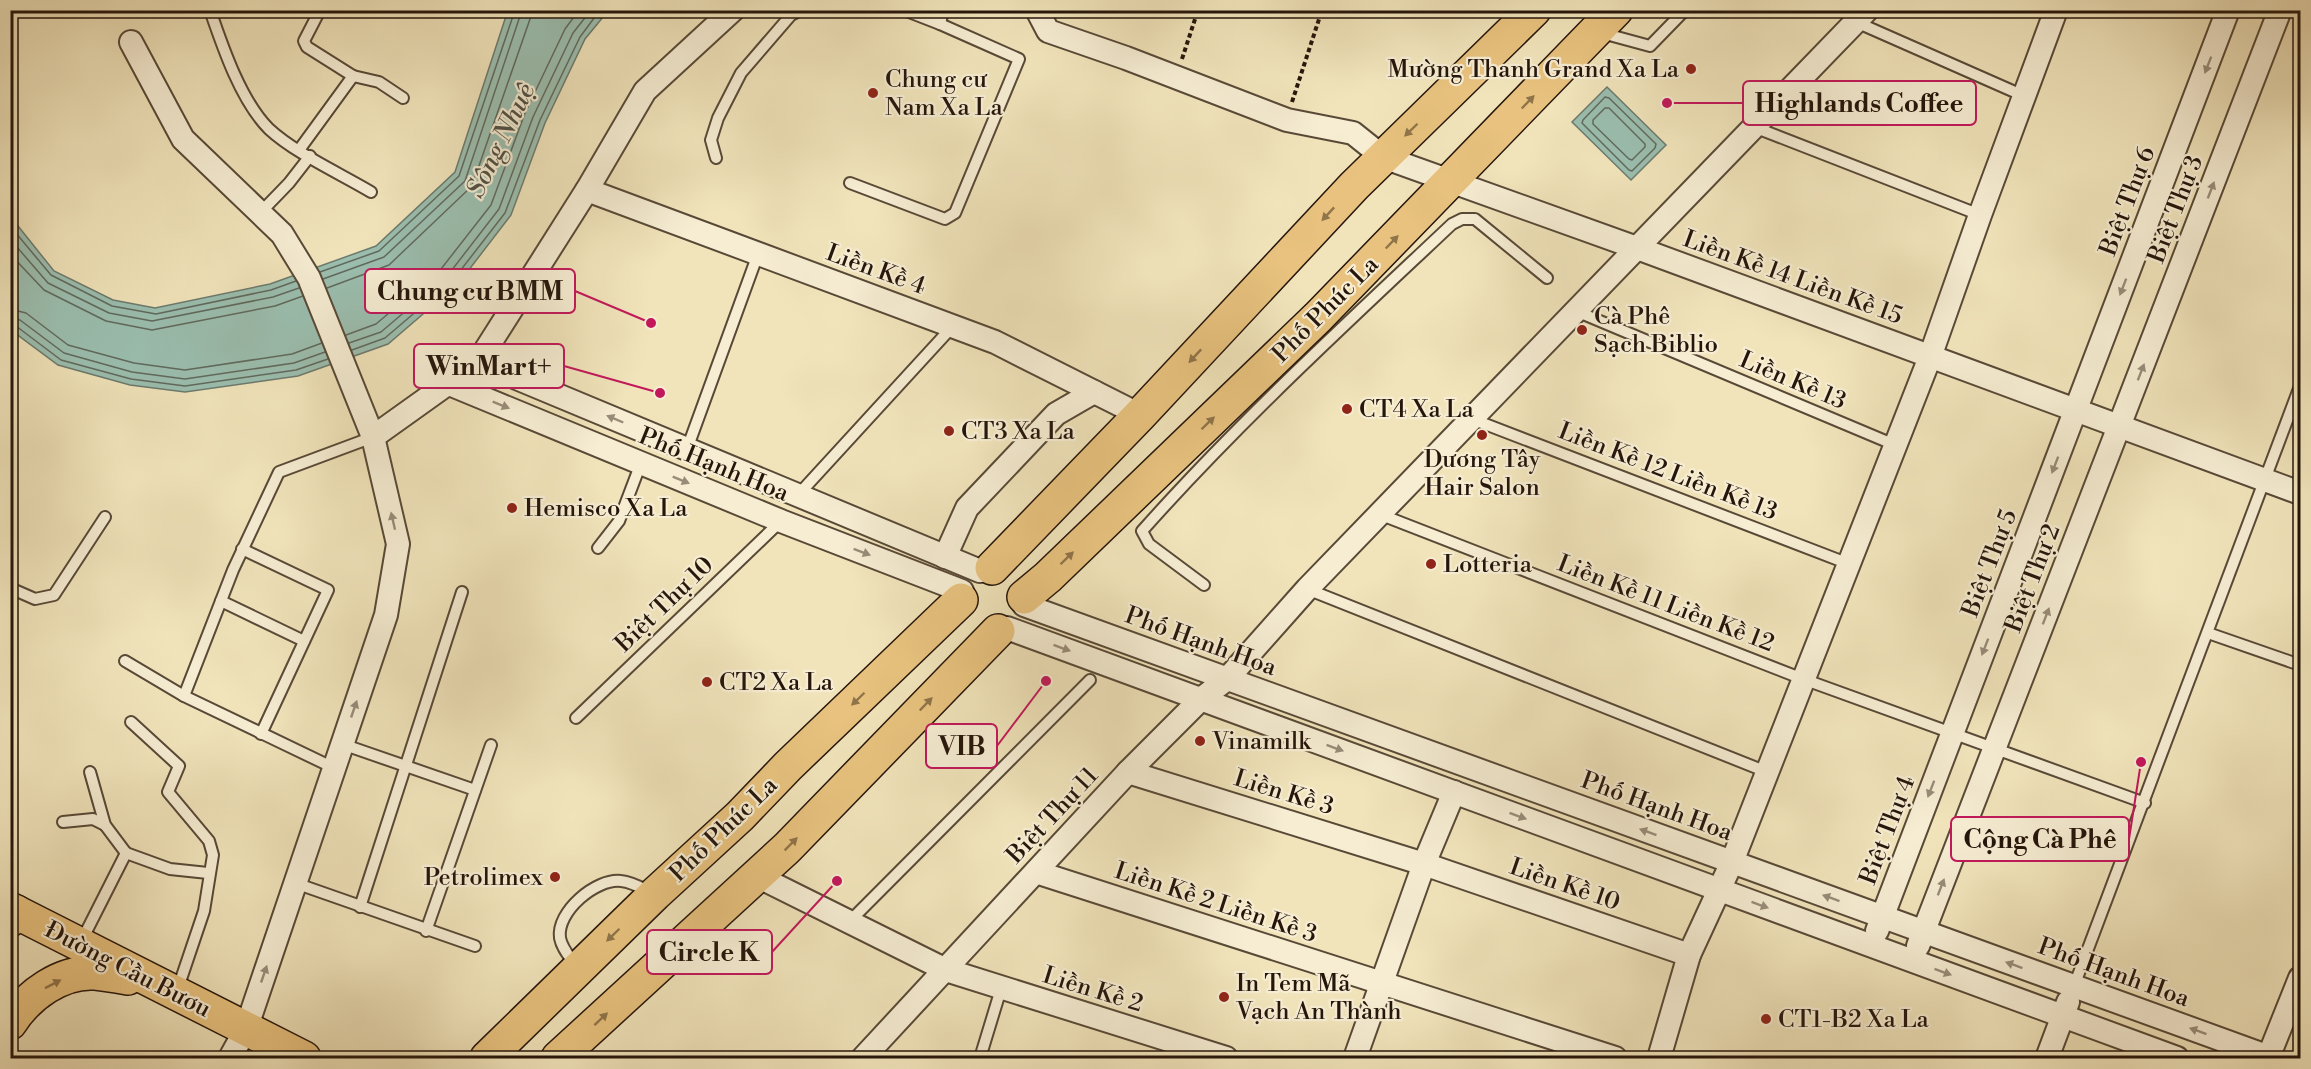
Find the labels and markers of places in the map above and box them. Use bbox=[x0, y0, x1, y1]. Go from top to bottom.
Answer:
place label: Mường Thanh Grand Xa La bbox=[1388, 55, 1680, 85]
marker: Mường Thanh Grand Xa La bbox=[1684, 62, 1698, 76]
place label: Chung cư Nam Xa La bbox=[885, 65, 1003, 123]
callout: Highlands Coffee bbox=[1743, 81, 1976, 125]
marker: Chung cư Nam Xa La bbox=[866, 86, 880, 100]
callout: Chung cư BMM bbox=[365, 269, 575, 313]
place label: Cà Phê Sạch Biblio bbox=[1594, 302, 1718, 360]
marker: Cà Phê Sạch Biblio bbox=[1575, 323, 1589, 337]
callout: WinMart+ bbox=[414, 344, 564, 388]
place label: CT4 Xa La bbox=[1359, 395, 1474, 425]
marker: CT4 Xa La bbox=[1340, 402, 1354, 416]
place label: CT3 Xa La bbox=[961, 417, 1075, 447]
marker: CT3 Xa La bbox=[942, 424, 956, 438]
marker: Dương Tây Hair Salon bbox=[1475, 428, 1489, 442]
place label: Dương Tây Hair Salon bbox=[1424, 445, 1541, 503]
place label: Hemisco Xa La bbox=[524, 494, 688, 524]
marker: Hemisco Xa La bbox=[505, 501, 519, 515]
place label: Lotteria bbox=[1443, 550, 1533, 580]
marker: Lotteria bbox=[1424, 557, 1438, 571]
place label: CT2 Xa La bbox=[719, 668, 834, 698]
marker: CT2 Xa La bbox=[700, 675, 714, 689]
callout: VIB bbox=[926, 724, 997, 768]
place label: Vinamilk bbox=[1211, 727, 1312, 757]
marker: Vinamilk bbox=[1193, 734, 1207, 748]
callout: Cộng Cà Phê bbox=[1951, 817, 2129, 861]
place label: Petrolimex bbox=[424, 863, 544, 893]
marker: Petrolimex bbox=[548, 870, 562, 884]
callout: Circle K bbox=[647, 930, 772, 974]
place label: In Tem Mã Vạch An Thành bbox=[1235, 969, 1402, 1027]
marker: In Tem Mã Vạch An Thành bbox=[1217, 990, 1231, 1004]
place label: CT1-B2 Xa La bbox=[1778, 1005, 1930, 1035]
marker: CT1-B2 Xa La bbox=[1759, 1012, 1773, 1026]

